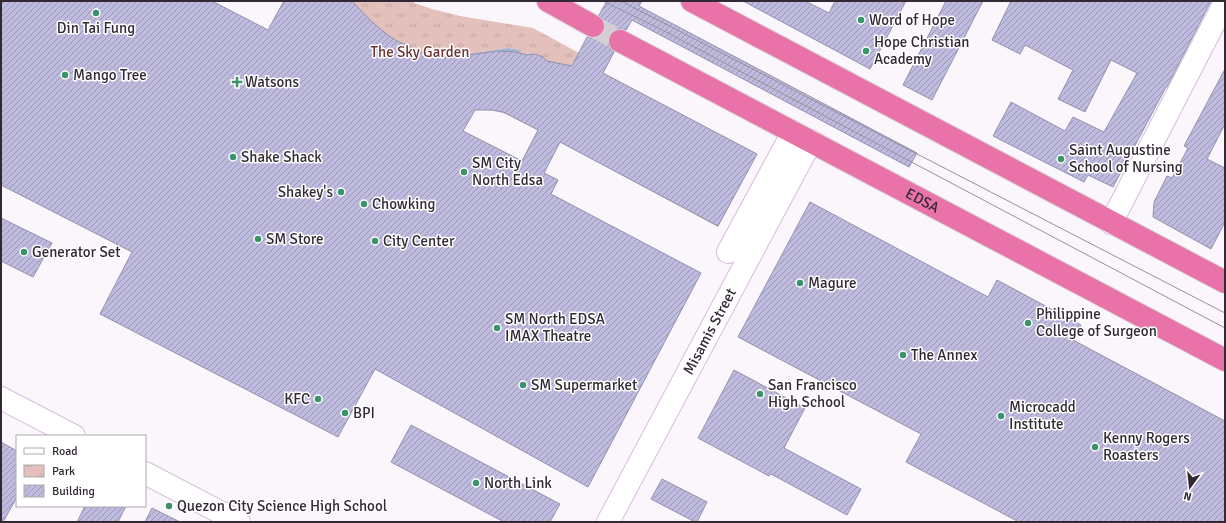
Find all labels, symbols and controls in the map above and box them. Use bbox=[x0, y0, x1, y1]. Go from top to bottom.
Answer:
marker: Din Tai Fung bbox=[91, 8, 101, 18]
place label: Word of Hope bbox=[869, 11, 955, 29]
marker: Word of Hope bbox=[856, 15, 866, 25]
place label: Din Tai Fung bbox=[57, 19, 135, 37]
place label: Hope Christian Academy bbox=[874, 33, 970, 68]
park label: The Sky Garden bbox=[371, 43, 469, 61]
marker: Hope Christian Academy bbox=[861, 46, 871, 56]
place label: Mango Tree bbox=[73, 66, 147, 84]
marker: Mango Tree bbox=[60, 70, 70, 80]
place label: Watsons bbox=[245, 73, 299, 91]
marker: Watsons bbox=[232, 77, 242, 87]
place label: Saint Augustine School of Nursing bbox=[1069, 141, 1183, 176]
place label: Shake Shack bbox=[241, 148, 322, 166]
marker: Shake Shack bbox=[228, 152, 238, 162]
place label: SM City North Edsa bbox=[472, 154, 543, 189]
marker: Saint Augustine School of Nursing bbox=[1056, 154, 1066, 164]
marker: SM City North Edsa bbox=[459, 167, 469, 177]
place label: Shakey's bbox=[278, 183, 333, 201]
street label: EDSA bbox=[903, 184, 943, 217]
marker: Shakey's bbox=[336, 187, 346, 197]
place label: Chowking bbox=[372, 195, 435, 213]
marker: Chowking bbox=[359, 199, 369, 209]
place label: SM Store bbox=[266, 230, 324, 248]
place label: City Center bbox=[383, 232, 455, 250]
marker: SM Store bbox=[253, 234, 263, 244]
marker: City Center bbox=[370, 236, 380, 246]
place label: Generator Set bbox=[32, 243, 121, 261]
marker: Generator Set bbox=[19, 247, 29, 257]
place label: Magure bbox=[808, 274, 857, 292]
marker: Magure bbox=[795, 278, 805, 288]
street label: Misamis Street bbox=[679, 285, 740, 378]
place label: Philippine College of Surgeon bbox=[1036, 305, 1157, 340]
place label: SM North EDSA IMAX Theatre bbox=[505, 310, 605, 345]
marker: Philippine College of Surgeon bbox=[1023, 318, 1033, 328]
marker: SM North EDSA IMAX Theatre bbox=[492, 323, 502, 333]
place label: The Annex bbox=[911, 346, 977, 364]
marker: The Annex bbox=[898, 350, 908, 360]
place label: SM Supermarket bbox=[531, 376, 637, 394]
place label: San Francisco High School bbox=[768, 376, 857, 411]
marker: SM Supermarket bbox=[518, 380, 528, 390]
marker: San Francisco High School bbox=[755, 389, 765, 399]
place label: KFC bbox=[284, 390, 310, 408]
marker: KFC bbox=[313, 394, 323, 404]
place label: Microcadd Institute bbox=[1009, 398, 1076, 433]
place label: BPI bbox=[353, 404, 375, 422]
marker: BPI bbox=[340, 408, 350, 418]
marker: Microcadd Institute bbox=[996, 411, 1006, 421]
place label: Kenny Rogers Roasters bbox=[1103, 429, 1190, 464]
legend bbox=[16, 435, 146, 507]
marker: Kenny Rogers Roasters bbox=[1090, 442, 1100, 452]
text: Road bbox=[52, 444, 78, 459]
text: Park bbox=[52, 464, 75, 479]
north arrow bbox=[1170, 467, 1210, 507]
place label: North Link bbox=[484, 474, 552, 492]
marker: North Link bbox=[471, 478, 481, 488]
text: Building bbox=[52, 484, 95, 499]
text: N bbox=[1182, 489, 1193, 503]
place label: Quezon City Science High School bbox=[177, 497, 387, 515]
marker: Quezon City Science High School bbox=[164, 501, 174, 511]

